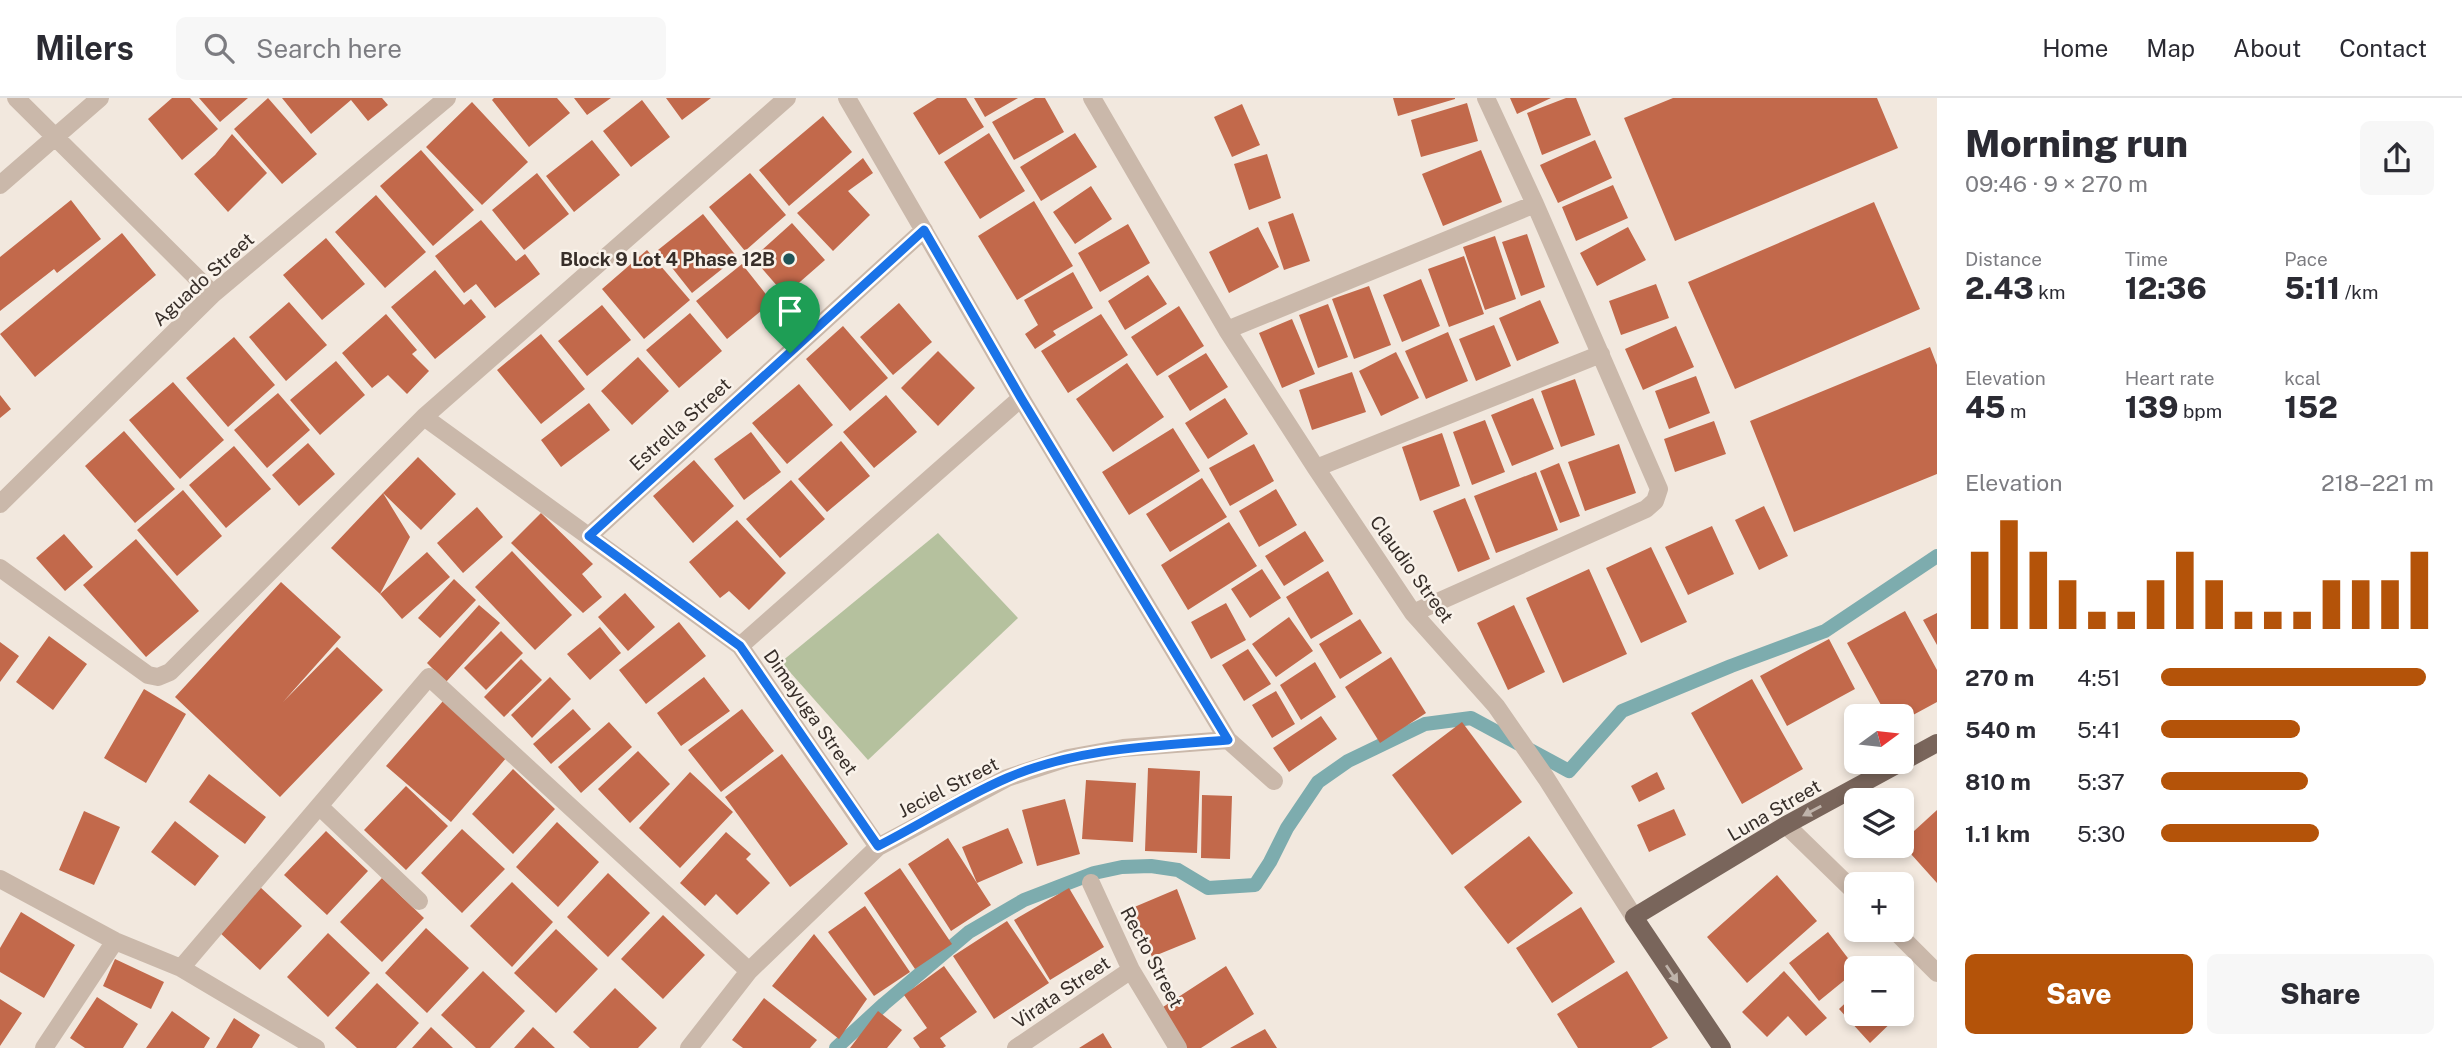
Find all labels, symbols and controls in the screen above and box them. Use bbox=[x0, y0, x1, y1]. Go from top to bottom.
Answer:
search box bbox=[176, 17, 666, 80]
text: Milers bbox=[35, 29, 134, 67]
icon: search bbox=[200, 29, 238, 67]
text: Search here bbox=[256, 33, 402, 64]
text: Home bbox=[2042, 34, 2108, 62]
text: Map bbox=[2146, 34, 2195, 62]
text: About bbox=[2233, 34, 2301, 62]
text: Contact bbox=[2339, 34, 2427, 62]
text: Morning run bbox=[1965, 121, 2188, 166]
button: share bbox=[2360, 121, 2434, 195]
text: 09:46 · 9 × 270 m bbox=[1965, 170, 2148, 197]
street label: Aguado Street bbox=[148, 228, 258, 330]
place label: Block 9 Lot 4 Phase 12B bbox=[560, 248, 775, 270]
text: Distance bbox=[1965, 248, 2042, 270]
text: Time bbox=[2125, 248, 2168, 270]
text: Pace bbox=[2284, 248, 2328, 270]
marker: Block 9 Lot 4 Phase 12B bbox=[781, 251, 797, 267]
text: 2.43 bbox=[1965, 270, 2034, 306]
text: 12:36 bbox=[2125, 270, 2207, 306]
text: 5:11 bbox=[2284, 270, 2340, 306]
pin bbox=[760, 281, 820, 353]
text: km bbox=[2034, 281, 2065, 303]
text: /km bbox=[2340, 281, 2378, 303]
icon: arrive bbox=[771, 292, 809, 330]
text: Elevation bbox=[1965, 367, 2046, 389]
text: Heart rate bbox=[2125, 367, 2214, 389]
text: kcal bbox=[2284, 367, 2321, 389]
street label: Estrella Street bbox=[625, 373, 735, 475]
text: 45 bbox=[1965, 389, 2005, 425]
text: 139 bbox=[2125, 389, 2178, 425]
text: 152 bbox=[2284, 389, 2338, 425]
text: m bbox=[2005, 400, 2026, 422]
text: bpm bbox=[2178, 400, 2222, 422]
text: Elevation bbox=[1965, 469, 2063, 496]
text: 218–221 m bbox=[2321, 469, 2434, 496]
street label: Claudio Street bbox=[1366, 511, 1458, 627]
street label: Dimayuga Street bbox=[760, 645, 862, 779]
text: 270 m bbox=[1965, 664, 2034, 691]
text: 4:51 bbox=[2077, 664, 2121, 691]
north arrow bbox=[1844, 704, 1914, 774]
map controls bbox=[1844, 704, 1914, 1026]
text: 540 m bbox=[1965, 716, 2036, 743]
text: 5:41 bbox=[2077, 716, 2121, 743]
street label: Jeciel Street bbox=[894, 752, 1002, 822]
text: 810 m bbox=[1965, 768, 2031, 795]
text: 5:37 bbox=[2077, 768, 2125, 795]
street label: Luna Street bbox=[1724, 775, 1824, 845]
button: layers bbox=[1844, 788, 1914, 858]
one-way arrow bbox=[1803, 805, 1822, 817]
text: 1.1 km bbox=[1965, 820, 2030, 847]
text: 5:30 bbox=[2077, 820, 2125, 847]
button: + bbox=[1844, 872, 1914, 942]
street label: Recto Street bbox=[1116, 903, 1188, 1011]
street label: Virata Street bbox=[1008, 951, 1114, 1033]
button: Save bbox=[1965, 954, 2193, 1034]
button: Share bbox=[2207, 954, 2434, 1034]
button: − bbox=[1844, 956, 1914, 1026]
one-way arrow bbox=[1666, 964, 1679, 984]

